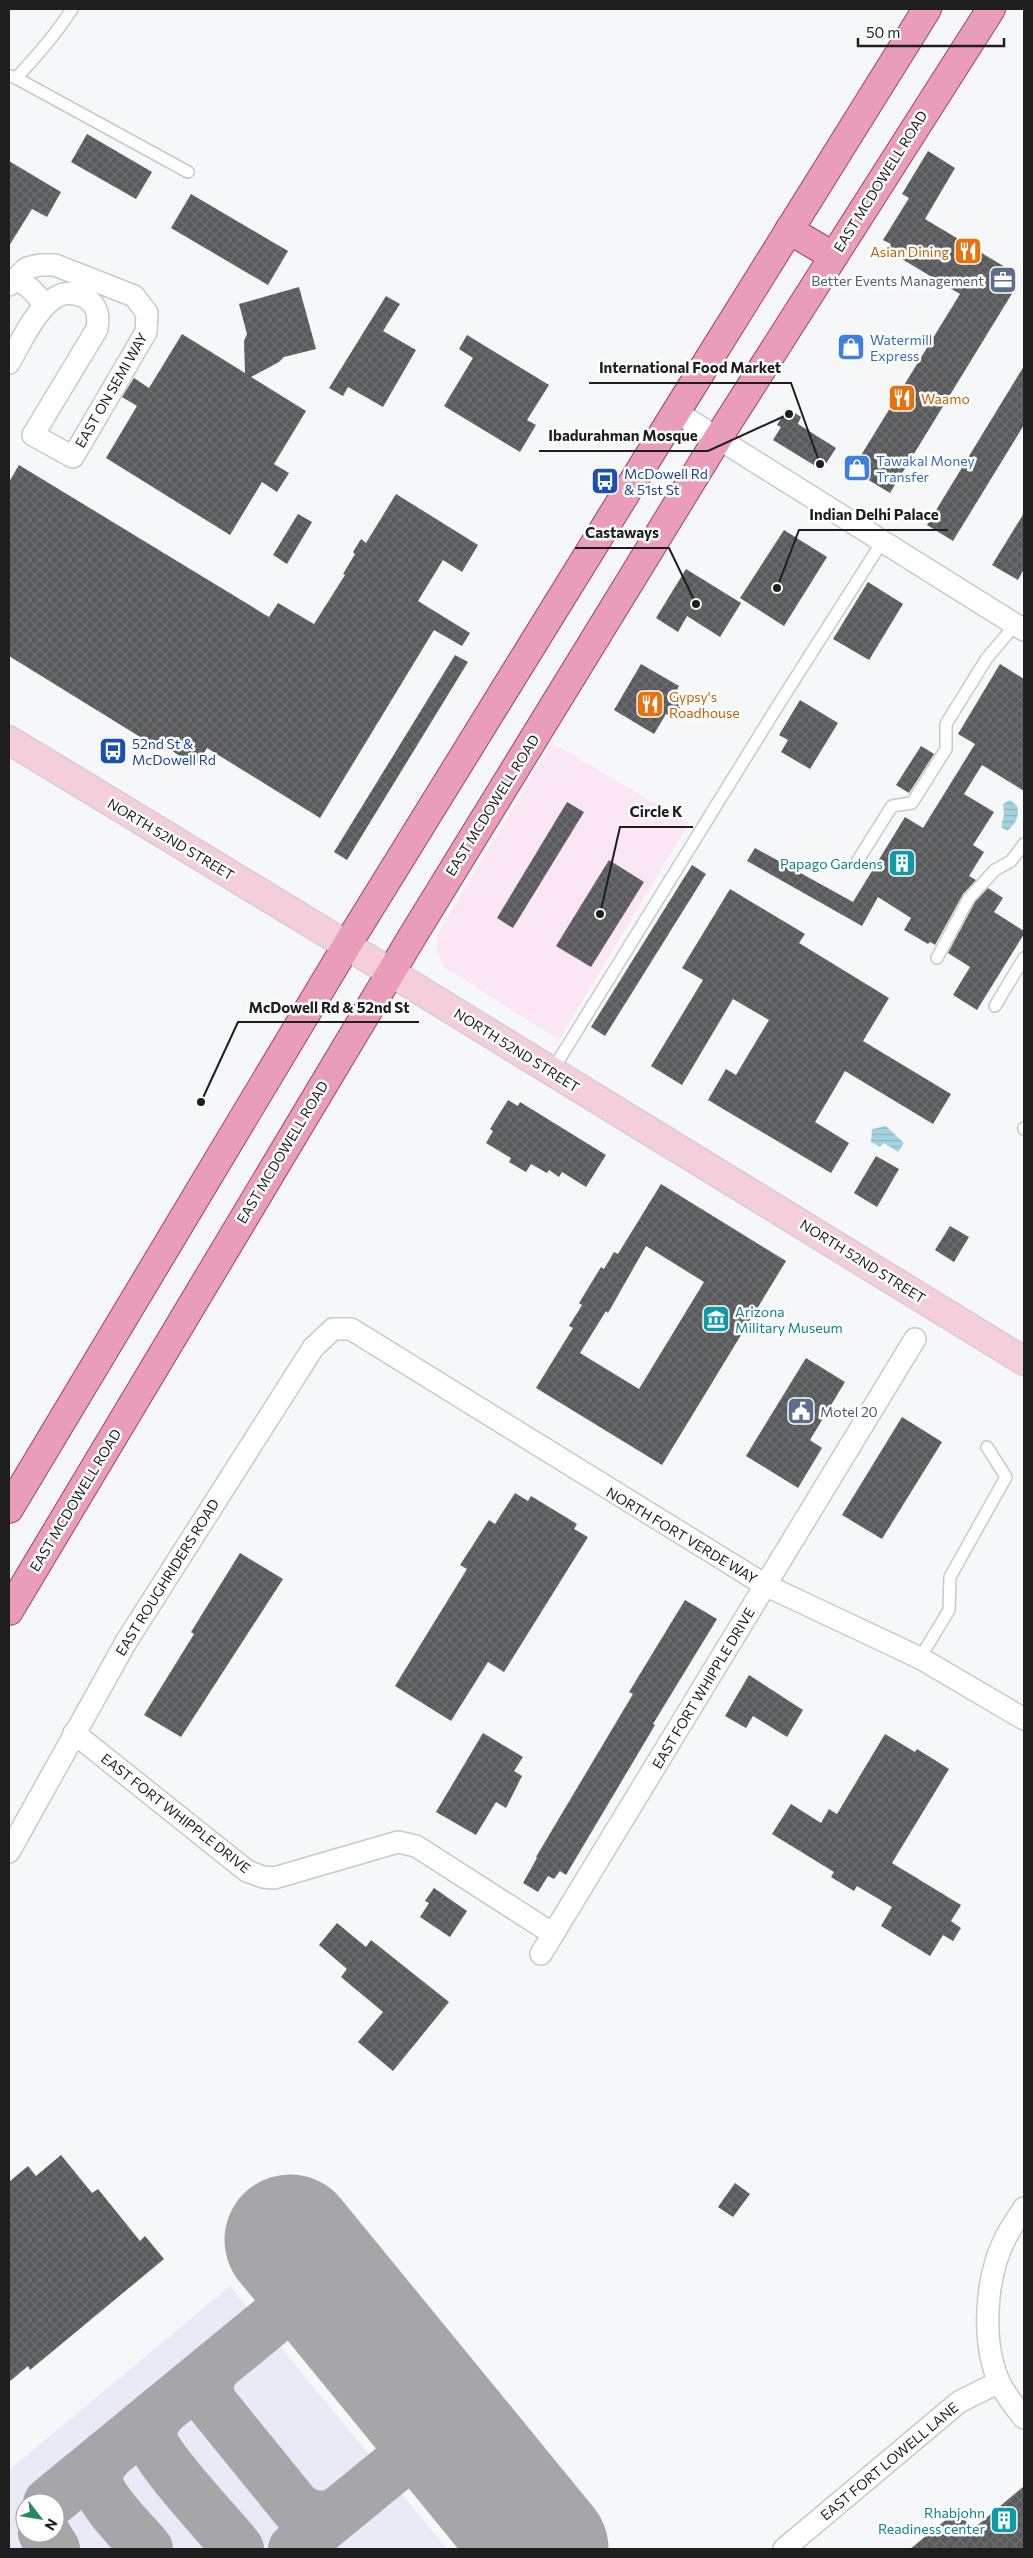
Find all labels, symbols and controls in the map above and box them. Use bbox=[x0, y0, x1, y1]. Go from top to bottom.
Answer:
scale bar bbox=[858, 15, 1004, 47]
text: 50 m bbox=[866, 23, 900, 41]
street label: EAST MCDOWELL ROAD bbox=[830, 107, 930, 255]
restaurant icon: Asian Dining bbox=[953, 236, 983, 266]
place label: Asian Dining bbox=[870, 243, 949, 260]
office icon: Better Events Management bbox=[988, 265, 1018, 295]
place label: Better Events Management bbox=[811, 272, 984, 289]
street label: EAST ON SEMI WAY bbox=[71, 330, 151, 450]
place label: Watermill Express bbox=[870, 331, 932, 364]
shop icon: Watermill Express bbox=[836, 332, 866, 362]
callout: International Food Market bbox=[589, 353, 791, 383]
text: International Food Market bbox=[599, 358, 781, 376]
restaurant icon: Waamo bbox=[887, 383, 917, 413]
place label: Waamo bbox=[921, 390, 970, 407]
callout: Ibadurahman Mosque bbox=[539, 421, 708, 451]
text: Ibadurahman Mosque bbox=[548, 426, 698, 444]
place label: Tawakal Money Transfer bbox=[876, 452, 975, 485]
shop icon: Tawakal Money Transfer bbox=[842, 453, 872, 483]
place label: McDowell Rd & 51st St bbox=[624, 465, 708, 498]
bus stop icon: McDowell Rd & 51st St bbox=[590, 466, 620, 496]
callout: Indian Delhi Palace bbox=[799, 500, 948, 530]
text: Indian Delhi Palace bbox=[809, 505, 939, 523]
callout: Castaways bbox=[575, 518, 669, 548]
text: Castaways bbox=[585, 523, 659, 541]
place label: Gypsy's Roadhouse bbox=[669, 688, 740, 721]
restaurant icon: Gypsy's Roadhouse bbox=[635, 689, 665, 719]
street label: EAST MCDOWELL ROAD bbox=[442, 731, 542, 879]
place label: 52nd St & McDowell Rd bbox=[132, 735, 216, 768]
bus stop icon: 52nd St & McDowell Rd bbox=[98, 736, 128, 766]
street label: NORTH 52ND STREET bbox=[105, 794, 237, 884]
callout: Circle K bbox=[620, 797, 693, 827]
text: Circle K bbox=[629, 802, 683, 820]
building icon: Papago Gardens bbox=[887, 848, 917, 878]
place label: Papago Gardens bbox=[780, 855, 883, 872]
callout: McDowell Rd & 52nd St bbox=[238, 992, 419, 1022]
text: McDowell Rd & 52nd St bbox=[249, 998, 409, 1016]
street label: NORTH 52ND STREET bbox=[451, 1004, 583, 1096]
street label: EAST MCDOWELL ROAD bbox=[233, 1078, 331, 1226]
street label: NORTH 52ND STREET bbox=[797, 1215, 929, 1307]
place label: Arizona Military Museum bbox=[735, 1303, 843, 1336]
museum icon: Arizona Military Museum bbox=[701, 1304, 731, 1334]
public building icon: Motel 20 bbox=[786, 1396, 816, 1426]
place label: Motel 20 bbox=[820, 1403, 878, 1420]
street label: EAST MCDOWELL ROAD bbox=[26, 1426, 124, 1574]
street label: NORTH FORT VERDE WAY bbox=[604, 1483, 760, 1587]
street label: EAST ROUGHRIDERS ROAD bbox=[112, 1496, 222, 1658]
street label: EAST FORT WHIPPLE DRIVE bbox=[648, 1604, 758, 1772]
street label: EAST FORT WHIPPLE DRIVE bbox=[98, 1749, 254, 1877]
street label: EAST FORT LOWELL LANE bbox=[817, 2398, 961, 2524]
north arrow bbox=[15, 2493, 65, 2543]
place label: Rhabjohn Readiness center bbox=[878, 2504, 985, 2537]
building icon: Rhabjohn Readiness center bbox=[989, 2505, 1019, 2535]
text: N bbox=[42, 2516, 62, 2534]

